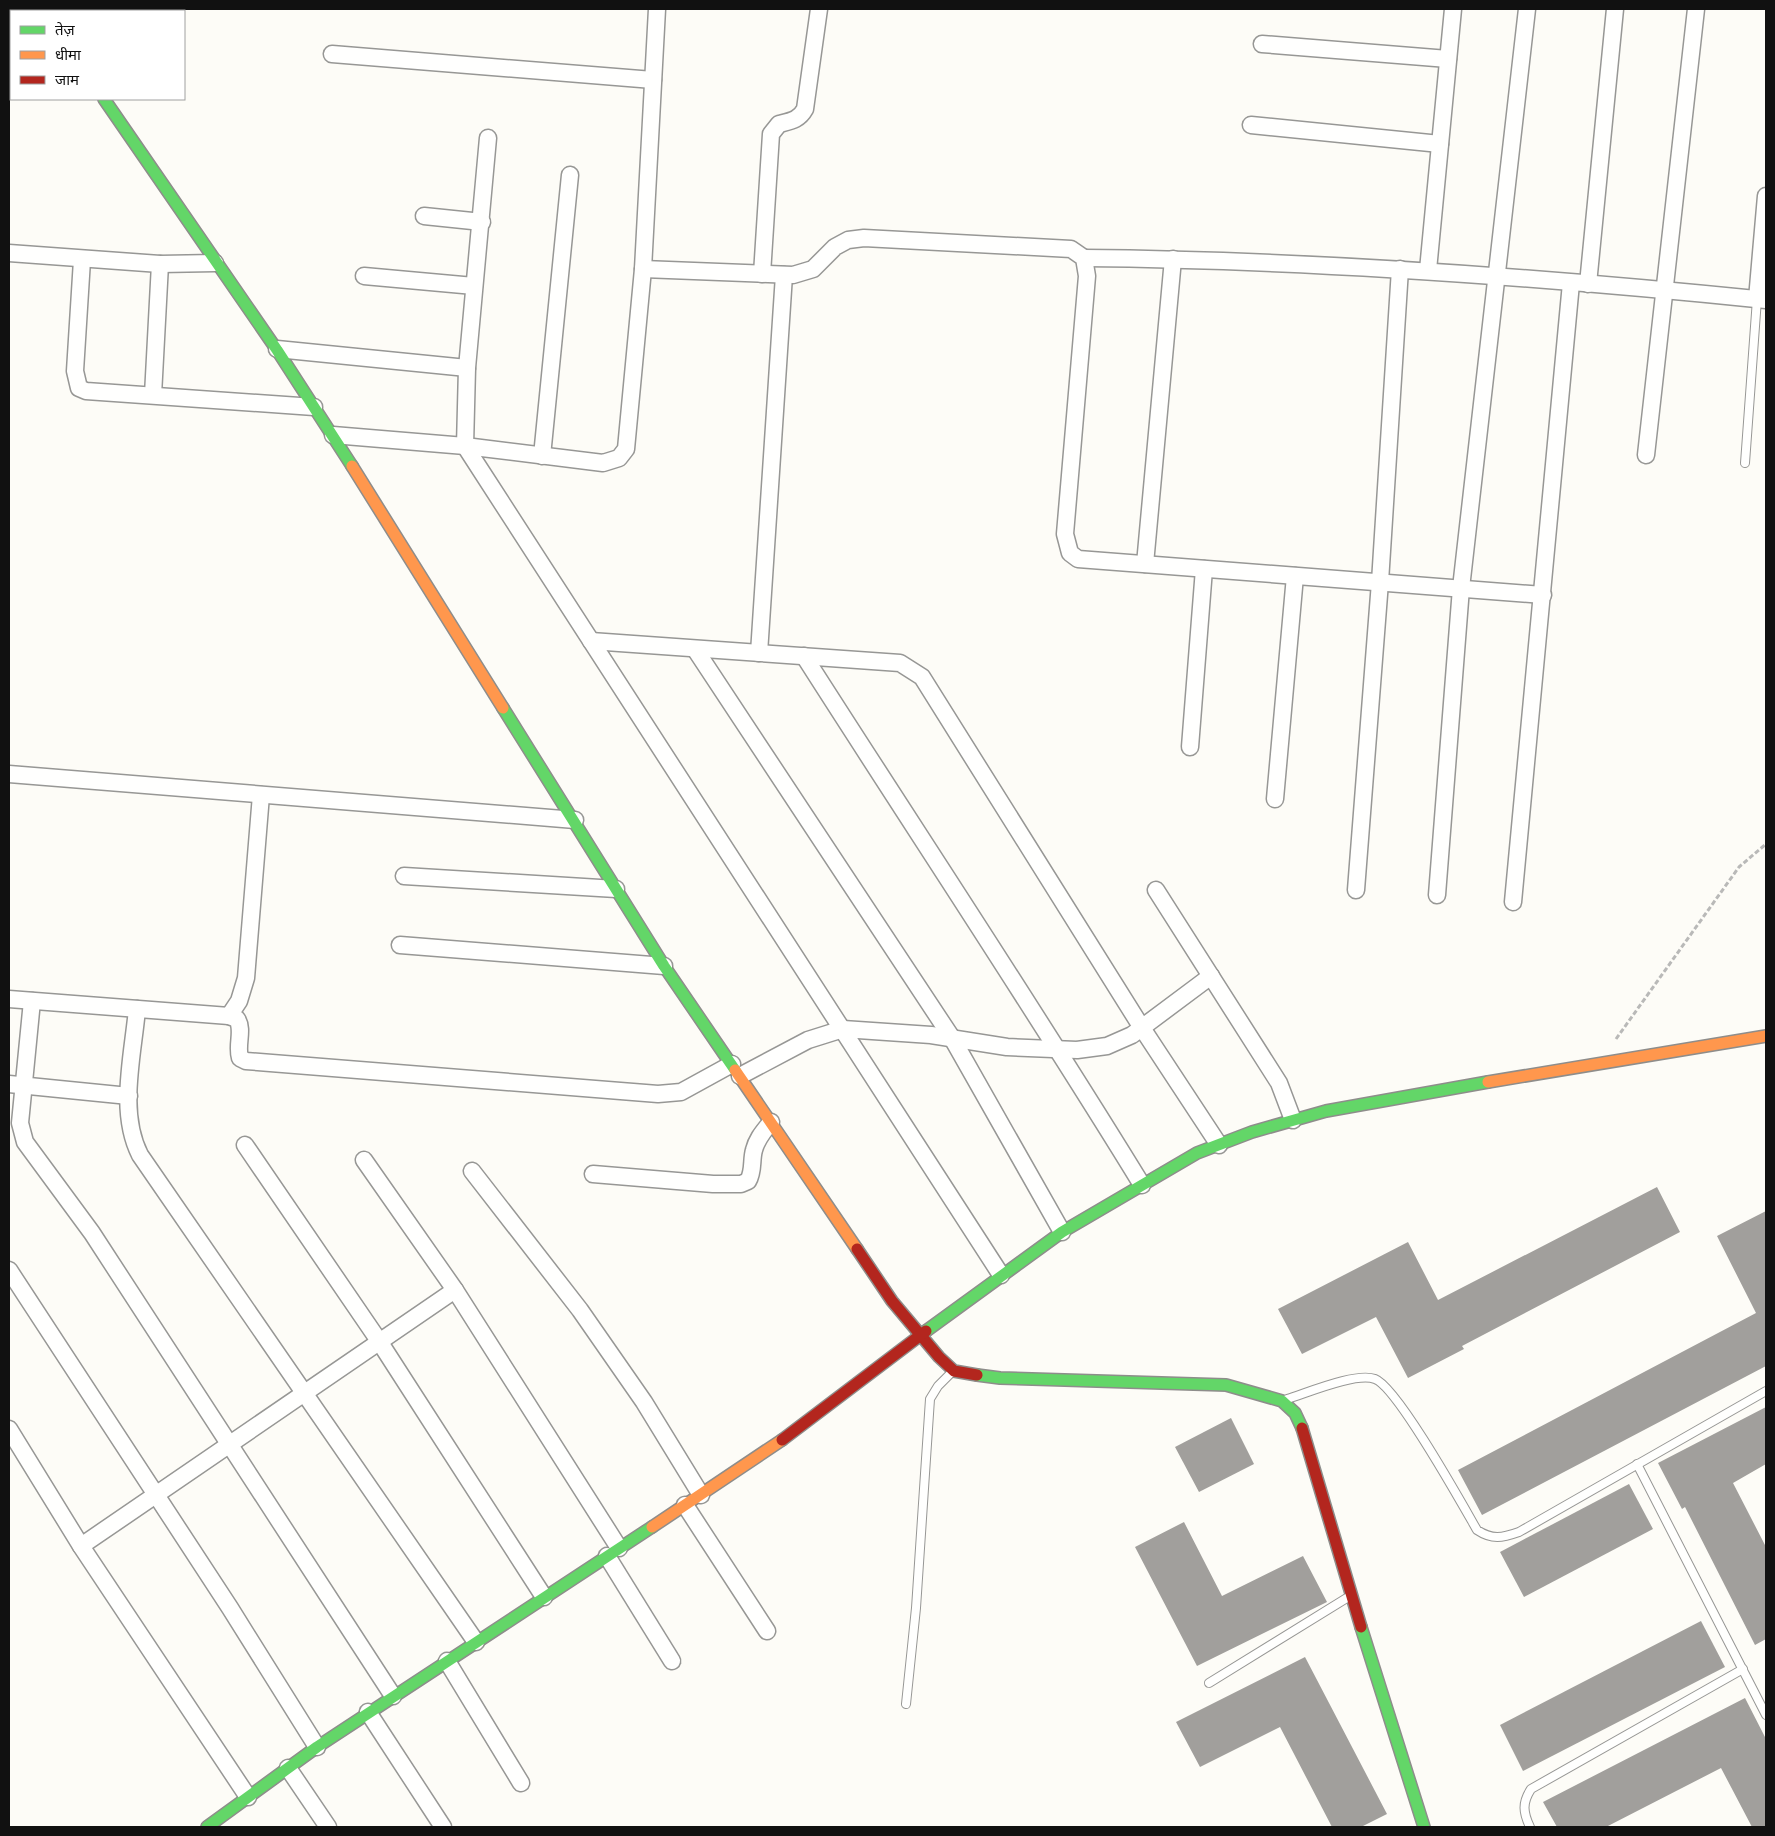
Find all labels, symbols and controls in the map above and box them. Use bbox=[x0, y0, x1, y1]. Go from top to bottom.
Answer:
legend bbox=[10, 10, 185, 100]
text: तेज़ bbox=[55, 21, 76, 38]
text: धीमा bbox=[55, 47, 82, 63]
text: जाम bbox=[55, 72, 80, 88]

